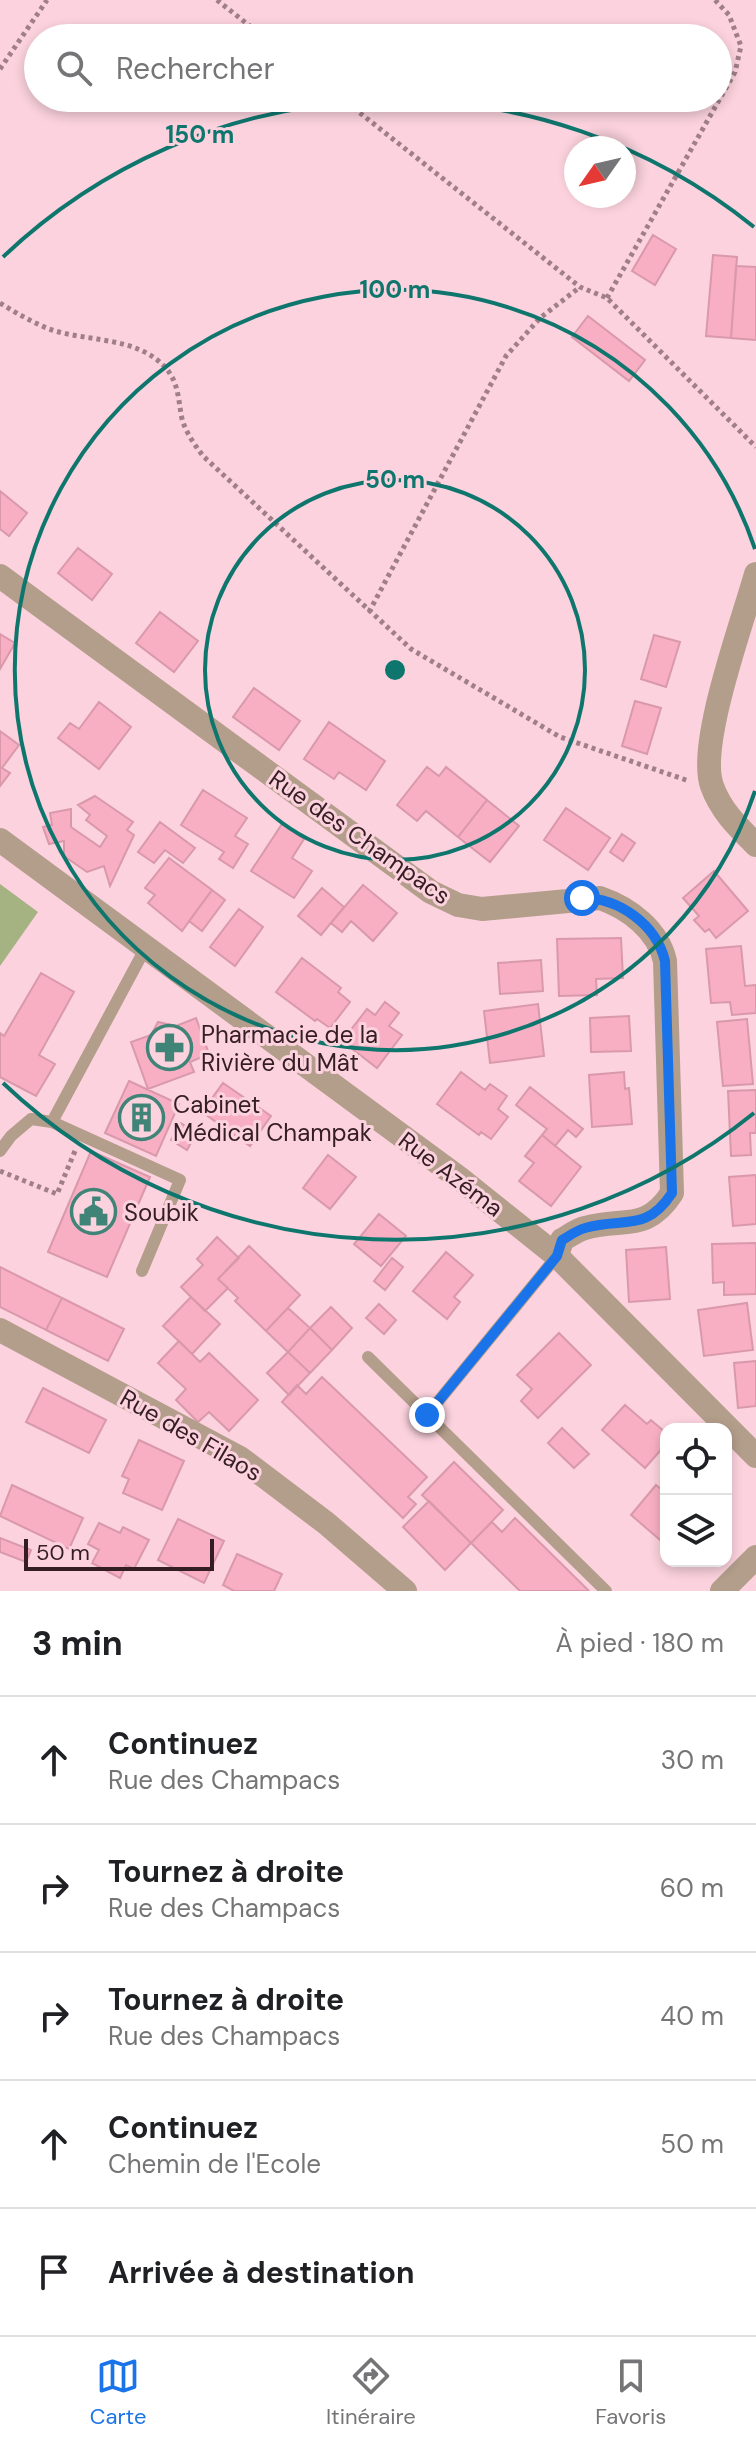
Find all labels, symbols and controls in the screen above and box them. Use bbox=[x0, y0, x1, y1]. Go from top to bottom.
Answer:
search box bbox=[24, 24, 732, 112]
icon: search bbox=[52, 46, 96, 90]
text: Rechercher bbox=[116, 49, 275, 88]
text: 150 m bbox=[166, 119, 234, 150]
north arrow bbox=[564, 136, 636, 208]
text: 100 m bbox=[360, 274, 430, 305]
text: 50 m bbox=[365, 464, 425, 495]
centre of rings bbox=[381, 656, 409, 684]
street label: Rue des Champacs bbox=[263, 763, 457, 911]
route start bbox=[564, 880, 600, 916]
place label: Pharmacie de la Rivière du Mât bbox=[201, 1019, 378, 1078]
pharmacy icon: Pharmacie de la Rivière du Mât bbox=[146, 1024, 194, 1072]
place label: Cabinet Médical Champak bbox=[173, 1089, 372, 1148]
building icon: Cabinet Médical Champak bbox=[118, 1094, 166, 1142]
street label: Rue Azéma bbox=[393, 1125, 509, 1223]
public building icon: Soubik bbox=[69, 1188, 117, 1236]
place label: Soubik bbox=[124, 1197, 199, 1228]
street label: Rue des Filaos bbox=[115, 1382, 267, 1488]
route end bbox=[409, 1397, 445, 1433]
map controls bbox=[660, 1423, 732, 1567]
button: locate bbox=[660, 1423, 732, 1495]
button: layers bbox=[660, 1495, 732, 1567]
scale bar bbox=[24, 1535, 214, 1571]
text: 50 m bbox=[36, 1538, 90, 1567]
text: 3 min bbox=[32, 1621, 123, 1666]
text: À pied · 180 m bbox=[555, 1626, 724, 1660]
text: Continuez bbox=[108, 1724, 258, 1763]
icon: ahead bbox=[32, 1738, 76, 1782]
text: 30 m bbox=[661, 1743, 724, 1777]
text: Rue des Champacs bbox=[108, 1763, 340, 1797]
text: Tournez à droite bbox=[108, 1852, 344, 1891]
icon: right bbox=[32, 1866, 76, 1910]
text: 60 m bbox=[660, 1871, 724, 1905]
text: Rue des Champacs bbox=[108, 1891, 340, 1925]
text: Tournez à droite bbox=[108, 1980, 344, 2019]
icon: right bbox=[32, 1994, 76, 2038]
text: 40 m bbox=[660, 1999, 724, 2033]
text: Rue des Champacs bbox=[108, 2019, 340, 2053]
text: Continuez bbox=[108, 2108, 258, 2147]
icon: ahead bbox=[32, 2122, 76, 2166]
text: 50 m bbox=[660, 2127, 724, 2161]
text: Chemin de l'Ecole bbox=[108, 2147, 321, 2181]
icon: arrive bbox=[32, 2250, 76, 2294]
text: Arrivée à destination bbox=[108, 2253, 414, 2292]
tab: Carte bbox=[90, 2354, 146, 2431]
tab: Itinéraire bbox=[326, 2354, 416, 2431]
tab: Favoris bbox=[595, 2354, 666, 2431]

